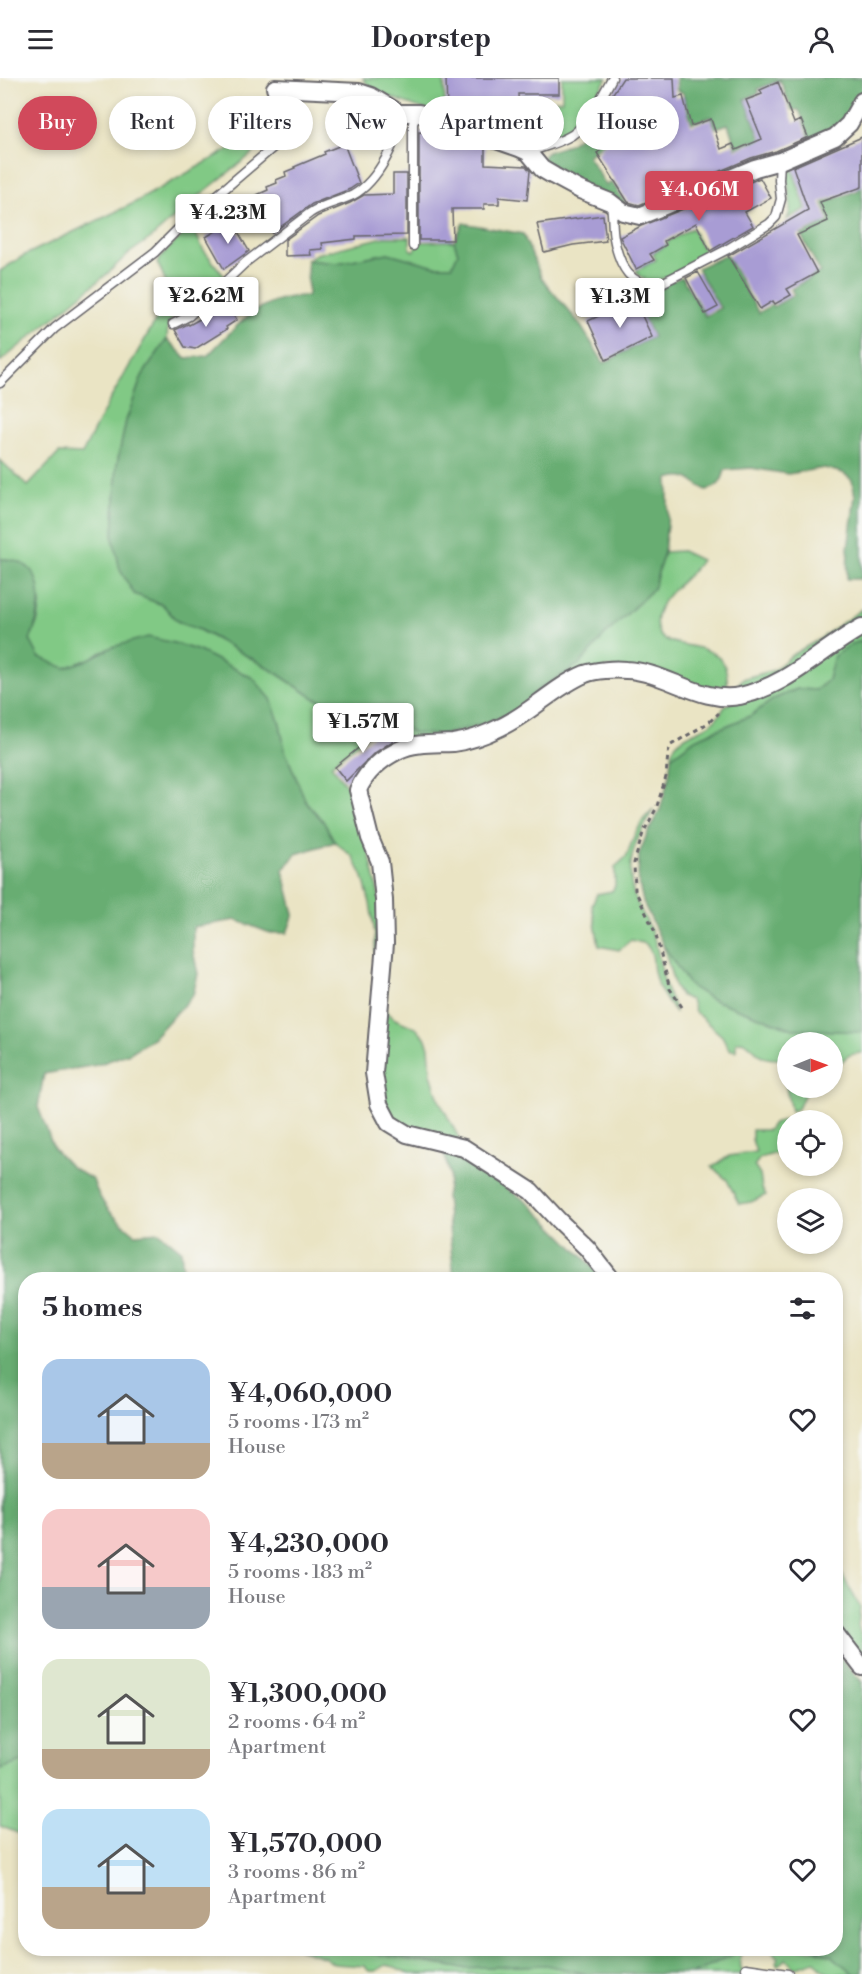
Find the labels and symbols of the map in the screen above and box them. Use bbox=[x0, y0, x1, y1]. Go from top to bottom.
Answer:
pin: ¥4.06M bbox=[650, 171, 748, 222]
pin: ¥4.23M bbox=[179, 194, 277, 245]
pin: ¥2.62M bbox=[157, 277, 255, 328]
pin: ¥1.3M bbox=[578, 278, 662, 329]
pin: ¥1.57M bbox=[314, 703, 412, 754]
north arrow bbox=[777, 1032, 843, 1098]

